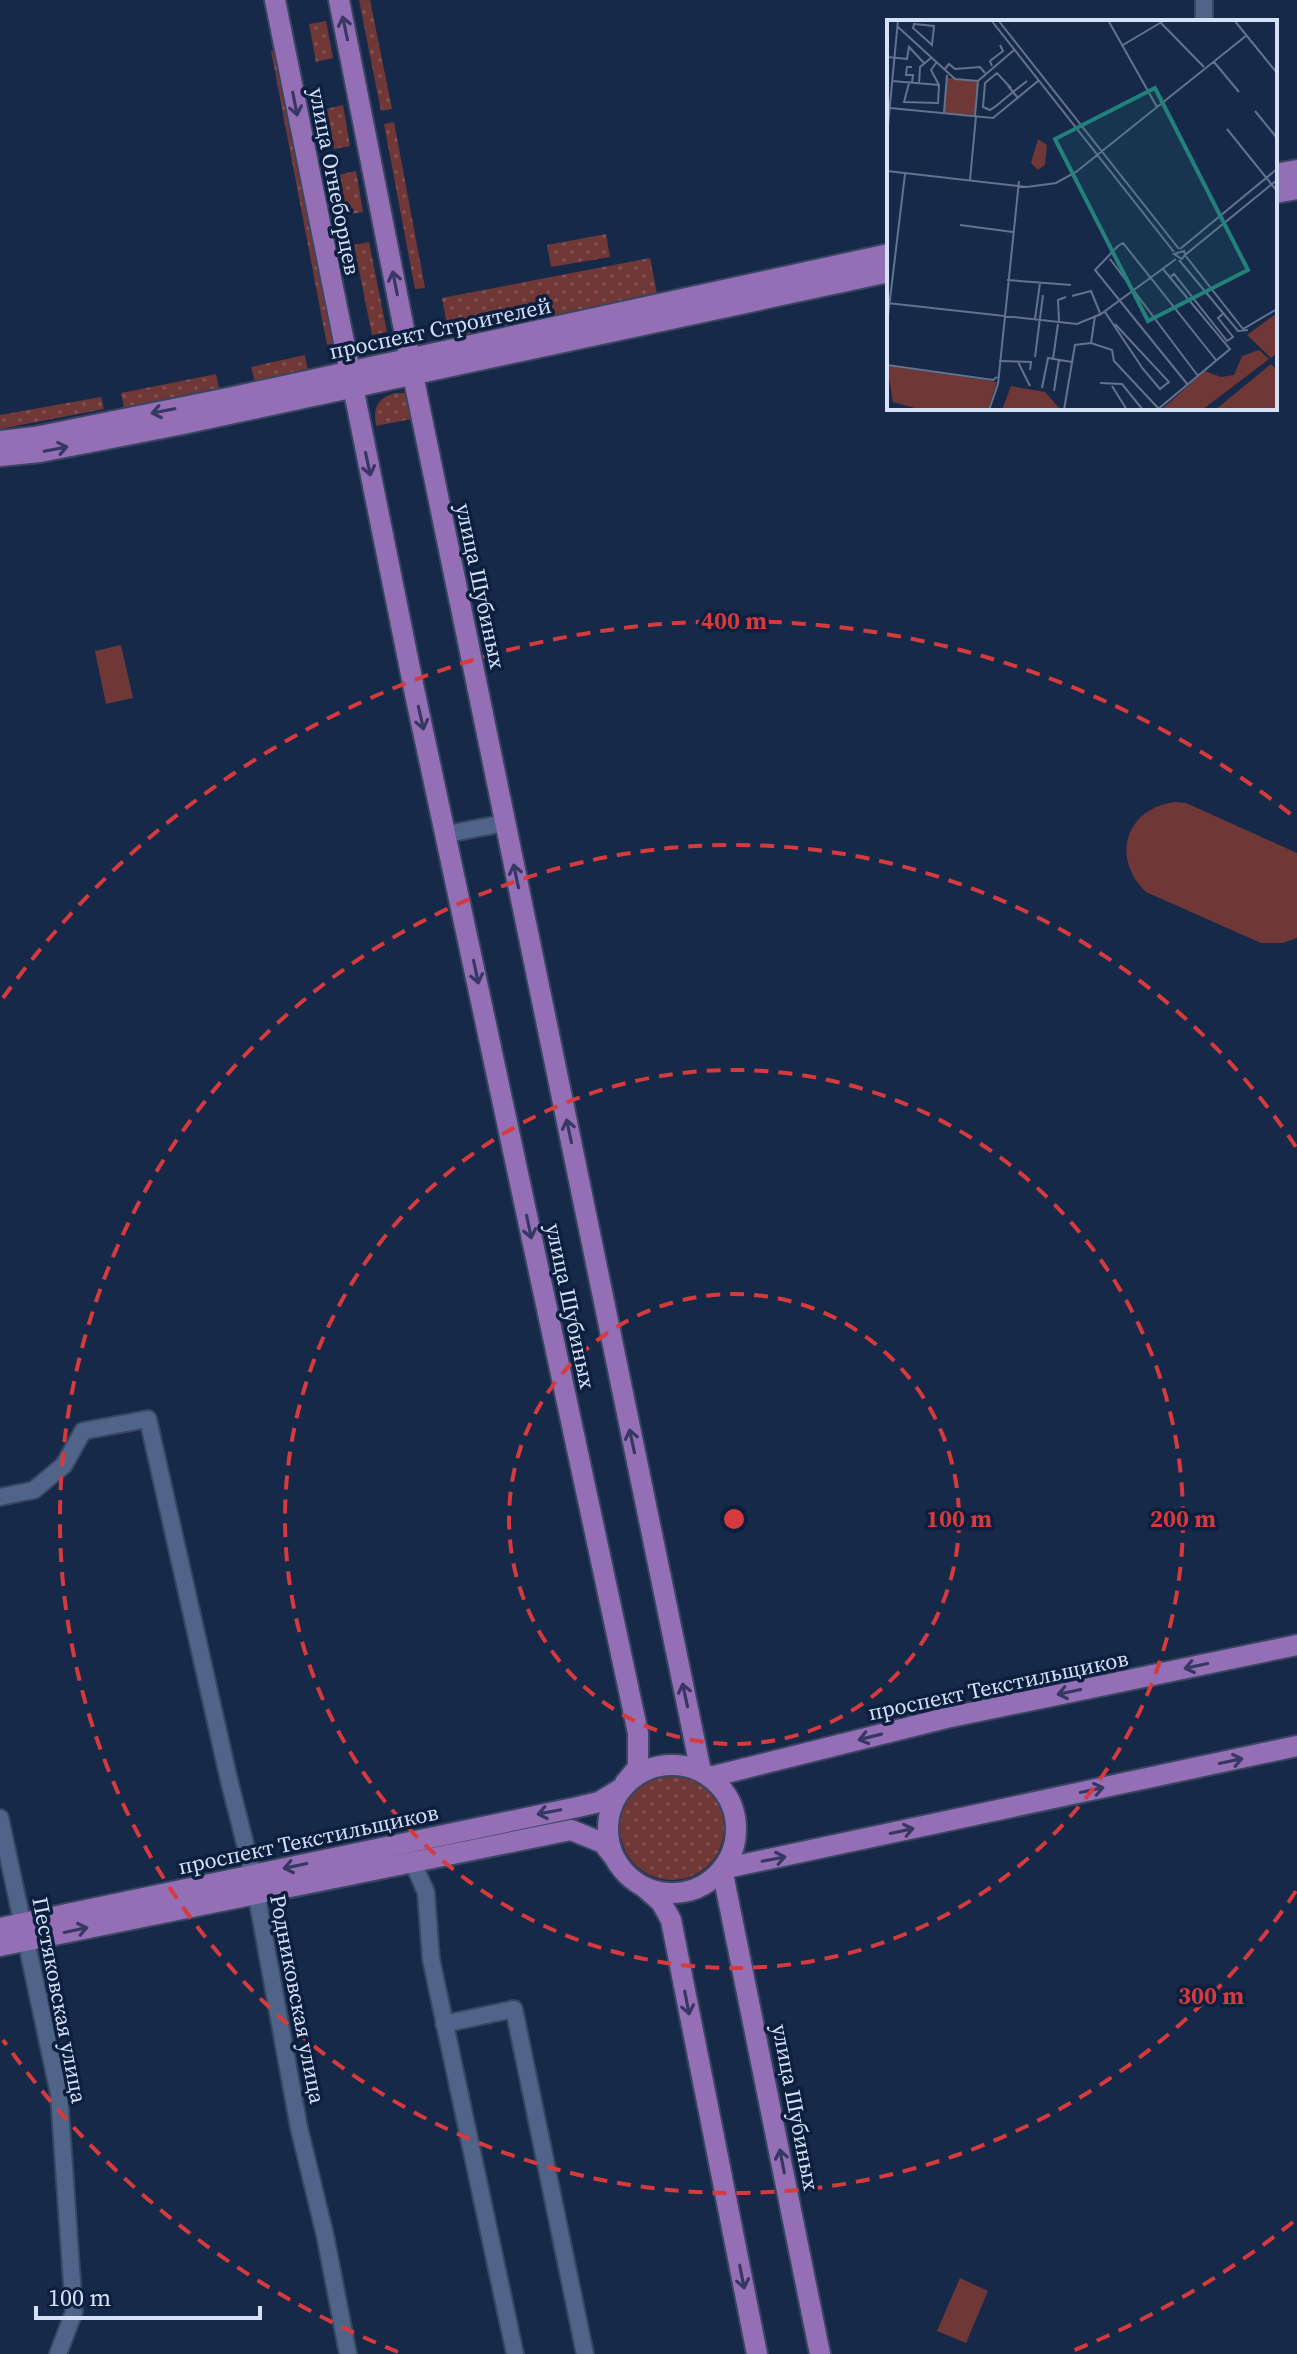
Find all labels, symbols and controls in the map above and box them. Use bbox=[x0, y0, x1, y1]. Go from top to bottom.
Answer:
one-way arrow bbox=[337, 15, 352, 41]
inset map bbox=[887, 20, 1277, 410]
street label: улица Огнеборцев bbox=[302, 85, 368, 277]
one-way arrow bbox=[288, 91, 303, 116]
one-way arrow bbox=[387, 270, 402, 296]
street label: проспект Строителей bbox=[326, 290, 554, 366]
one-way arrow bbox=[151, 404, 176, 419]
one-way arrow bbox=[43, 441, 68, 456]
one-way arrow bbox=[361, 451, 376, 476]
street label: улица Шубиных bbox=[449, 500, 513, 672]
text: 400 m bbox=[701, 604, 767, 637]
one-way arrow bbox=[414, 705, 429, 731]
one-way arrow bbox=[508, 864, 523, 890]
one-way arrow bbox=[469, 959, 484, 985]
one-way arrow bbox=[561, 1119, 576, 1144]
one-way arrow bbox=[522, 1214, 537, 1239]
street label: улица Шубиных bbox=[539, 1220, 603, 1392]
one-way arrow bbox=[624, 1428, 639, 1454]
text: 100 m bbox=[926, 1502, 992, 1535]
text: 200 m bbox=[1150, 1502, 1216, 1535]
centre of rings bbox=[720, 1505, 748, 1533]
street label: проспект Текстильщиков bbox=[865, 1643, 1131, 1727]
one-way arrow bbox=[1184, 1659, 1209, 1674]
one-way arrow bbox=[677, 1683, 692, 1708]
one-way arrow bbox=[1057, 1686, 1083, 1701]
one-way arrow bbox=[857, 1731, 883, 1746]
one-way arrow bbox=[1217, 1753, 1243, 1768]
one-way arrow bbox=[1078, 1782, 1104, 1797]
street label: проспект Текстильщиков bbox=[175, 1797, 441, 1881]
one-way arrow bbox=[537, 1806, 562, 1821]
one-way arrow bbox=[889, 1823, 915, 1838]
one-way arrow bbox=[761, 1851, 786, 1866]
one-way arrow bbox=[282, 1860, 308, 1875]
street label: Родниковская улица bbox=[263, 1892, 333, 2107]
street label: Пестяковская улица bbox=[25, 1894, 95, 2106]
one-way arrow bbox=[63, 1922, 89, 1937]
text: 300 m bbox=[1178, 1979, 1244, 2012]
one-way arrow bbox=[681, 1990, 696, 2015]
street label: улица Шубиных bbox=[765, 2021, 827, 2193]
one-way arrow bbox=[774, 2149, 789, 2175]
one-way arrow bbox=[735, 2264, 750, 2289]
scale bar bbox=[36, 2270, 260, 2320]
text: 100 m bbox=[48, 2281, 111, 2314]

